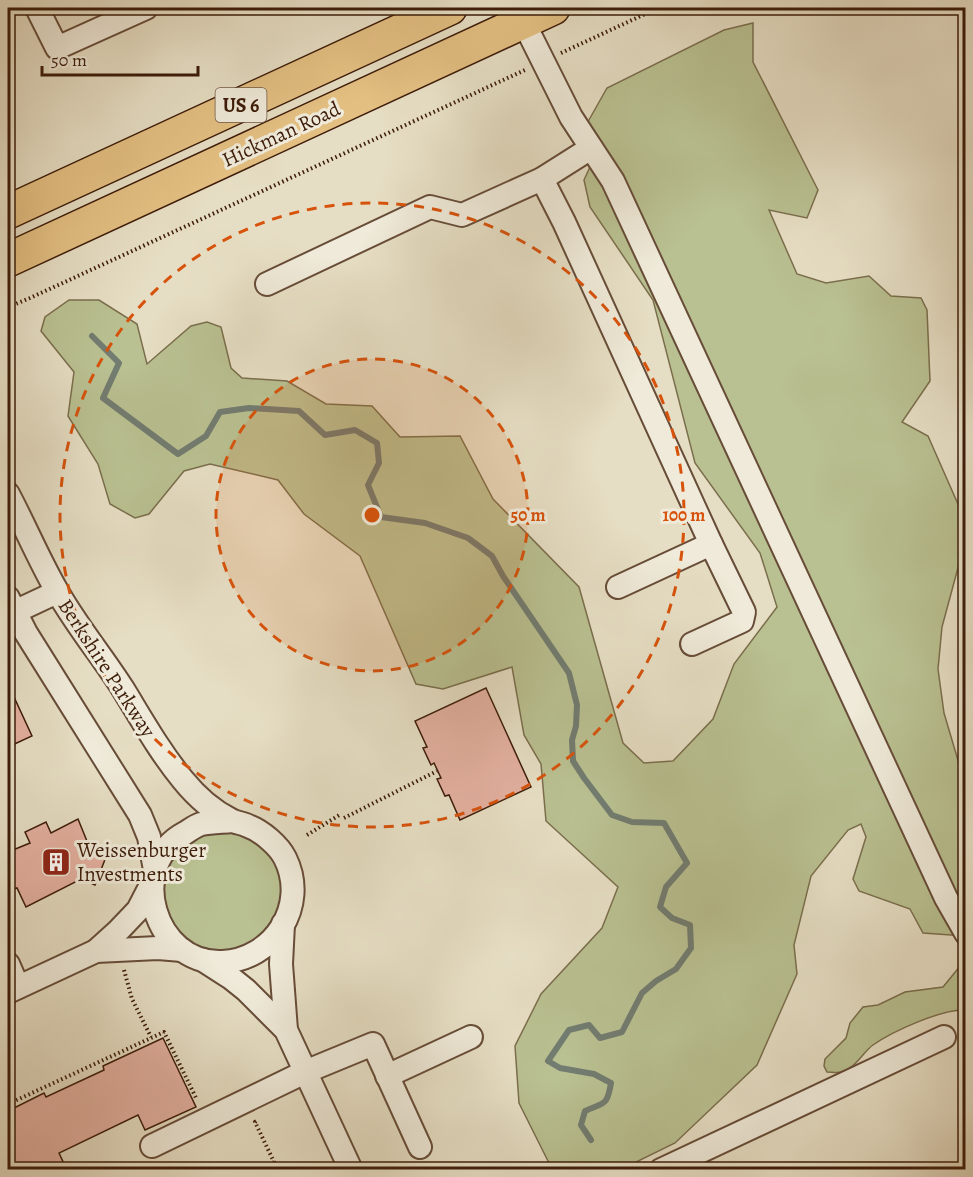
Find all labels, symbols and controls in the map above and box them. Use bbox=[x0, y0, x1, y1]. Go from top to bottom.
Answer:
scale bar bbox=[42, 39, 198, 77]
text: 50 m bbox=[51, 48, 87, 72]
road number: US 6 bbox=[216, 88, 266, 122]
street label: Hickman Road bbox=[217, 94, 345, 174]
text: 50 m bbox=[511, 503, 545, 527]
text: 100 m bbox=[663, 503, 705, 527]
centre of rings bbox=[362, 505, 382, 525]
street label: Berkshire Parkway bbox=[52, 593, 163, 743]
place label: Weissenburger Investments bbox=[76, 836, 206, 888]
building icon: Weissenburger Investments bbox=[40, 846, 72, 878]

